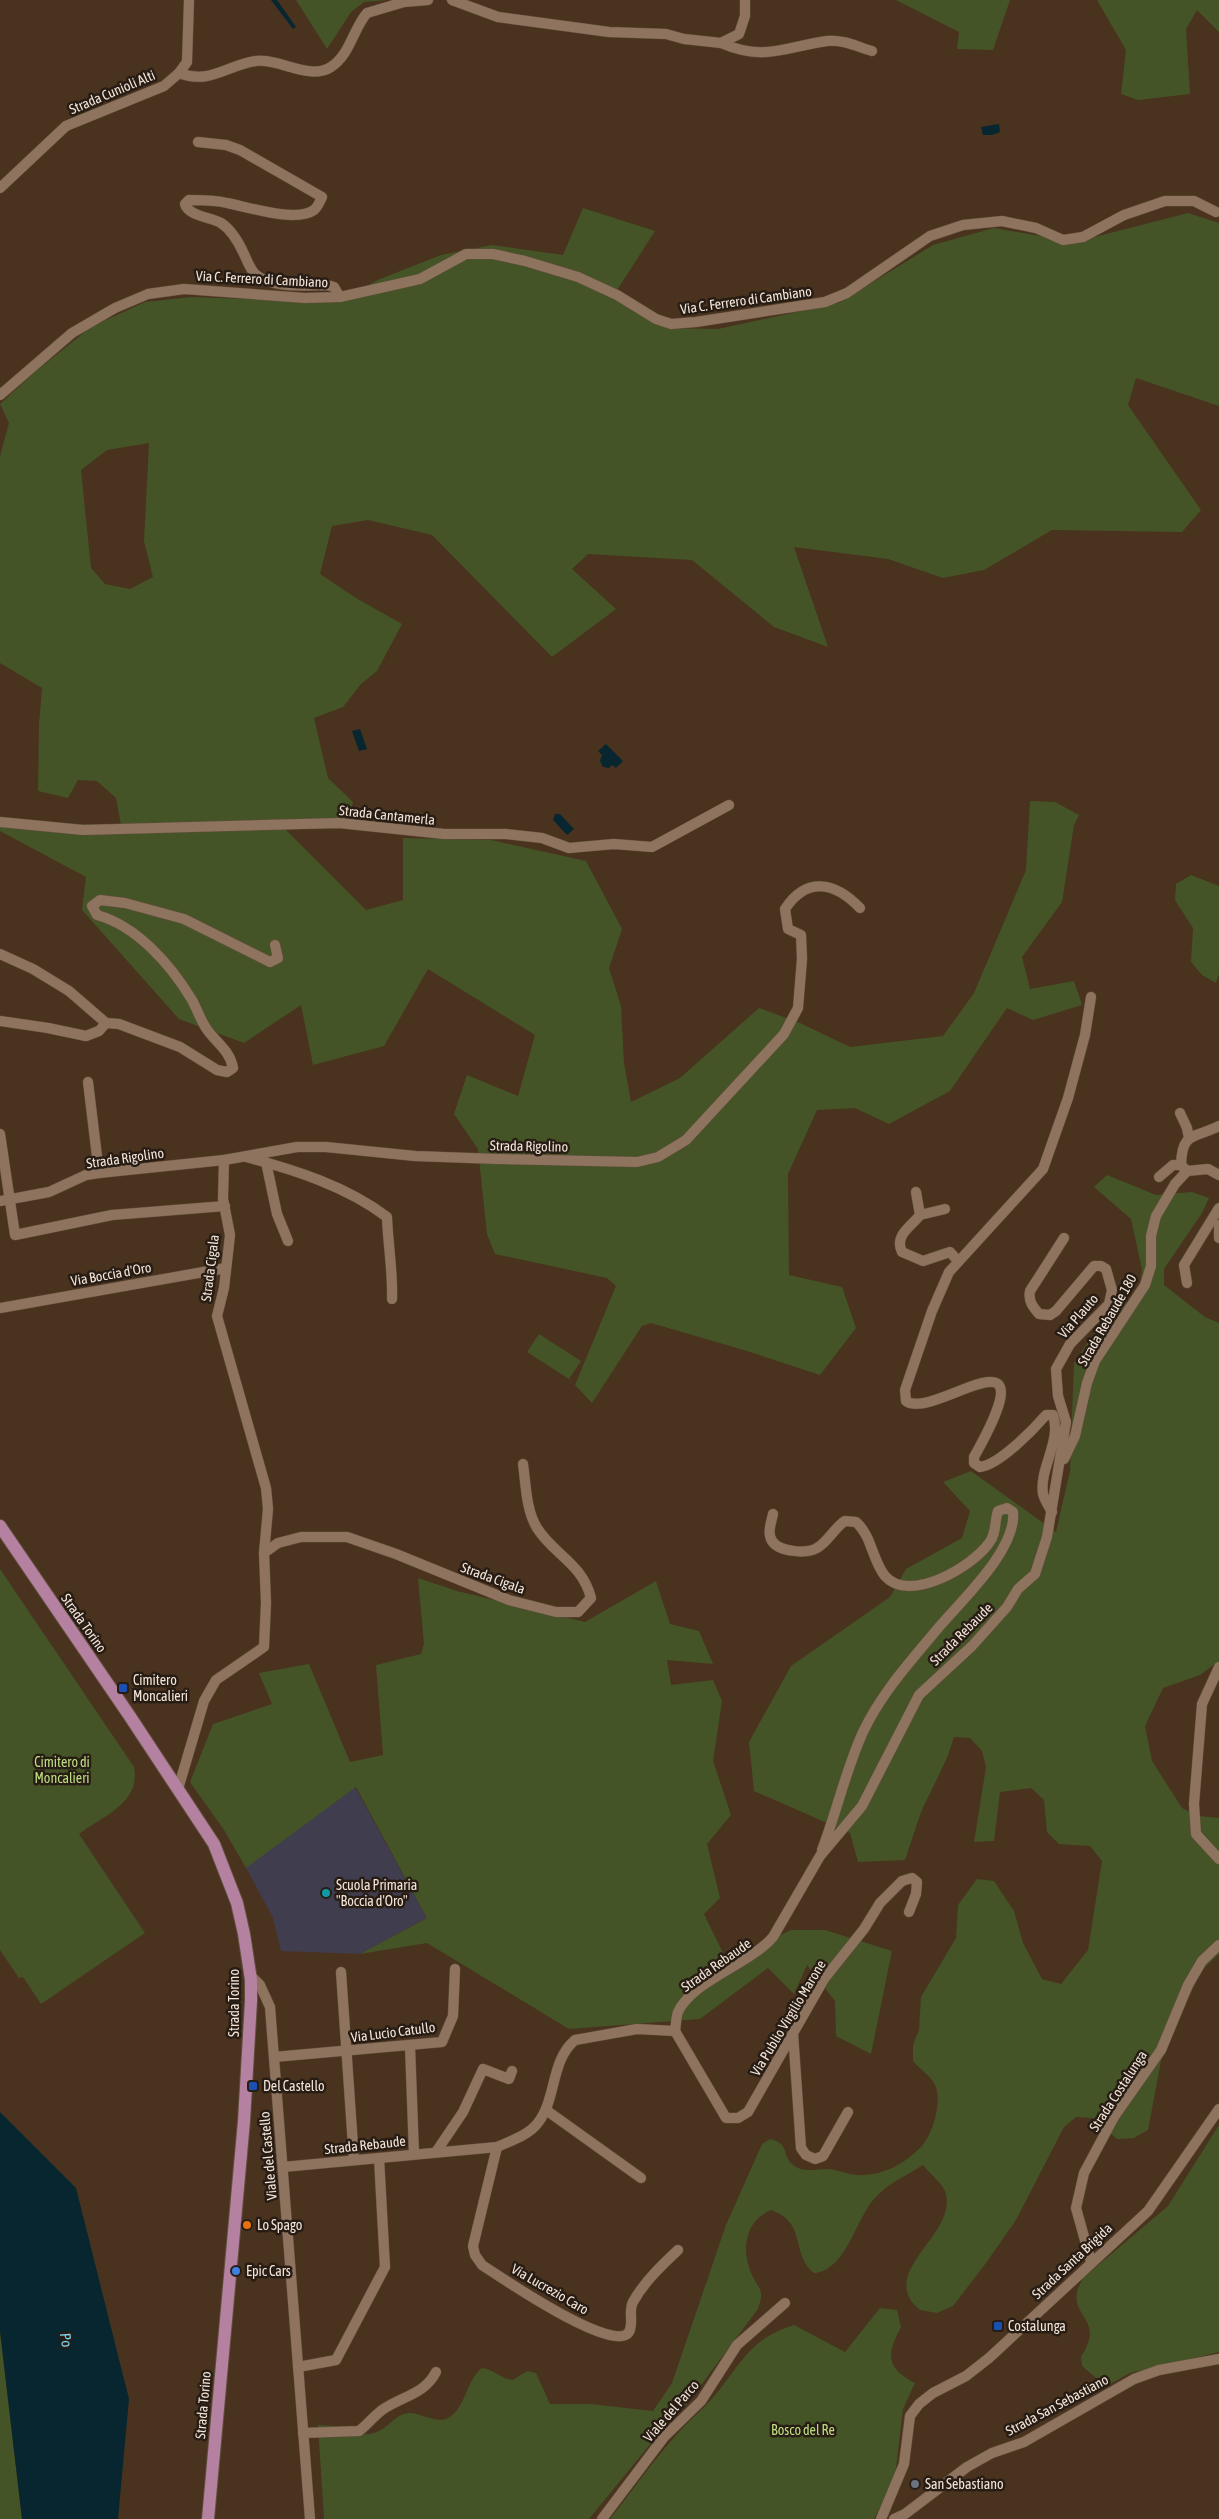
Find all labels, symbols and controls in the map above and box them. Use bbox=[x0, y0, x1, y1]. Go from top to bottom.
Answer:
street label: Strada Cunioli Alti bbox=[67, 67, 157, 117]
street label: Via C. Ferrero di Cambiano bbox=[195, 268, 329, 290]
street label: Via C. Ferrero di Cambiano bbox=[679, 283, 813, 317]
street label: Strada Cantamerla bbox=[338, 802, 436, 828]
street label: Strada Rigolino bbox=[490, 1137, 568, 1155]
street label: Strada Rigolino bbox=[85, 1145, 165, 1171]
street label: Strada Cigala bbox=[198, 1234, 222, 1302]
street label: Via Boccia d'Oro bbox=[69, 1259, 153, 1289]
street label: Strada Rebaude 180 bbox=[1074, 1271, 1140, 1369]
street label: Via Plauto bbox=[1055, 1291, 1101, 1341]
street label: Strada Cigala bbox=[459, 1559, 527, 1597]
street label: Strada Torino bbox=[58, 1591, 110, 1655]
street label: Strada Rebaude bbox=[926, 1599, 996, 1669]
place label: Cimitero Moncalieri bbox=[133, 1672, 188, 1704]
marker: Cimitero Moncalieri bbox=[117, 1682, 129, 1694]
park label: Cimitero di Moncalieri bbox=[34, 1754, 90, 1786]
place label: Scuola Primaria "Boccia d'Oro" bbox=[336, 1877, 417, 1909]
marker: Scuola Primaria "Boccia d'Oro" bbox=[320, 1887, 332, 1899]
street label: Strada Rebaude bbox=[678, 1935, 754, 1995]
street label: Via Publio Virgilio Marone bbox=[747, 1957, 829, 2079]
street label: Strada Torino bbox=[226, 1969, 242, 2037]
street label: Via Lucio Catullo bbox=[350, 2019, 436, 2045]
street label: Strada Costalunga bbox=[1086, 2048, 1150, 2134]
place label: Del Castello bbox=[263, 2078, 325, 2094]
marker: Del Castello bbox=[247, 2080, 259, 2092]
street label: Viale del Castello bbox=[256, 2111, 280, 2201]
street label: Strada Rebaude bbox=[324, 2133, 406, 2157]
place label: Lo Spago bbox=[257, 2217, 302, 2233]
marker: Lo Spago bbox=[241, 2219, 253, 2231]
street label: Strada Santa Brigida bbox=[1029, 2220, 1115, 2302]
street label: Via Lucrezio Caro bbox=[508, 2260, 592, 2318]
place label: Epic Cars bbox=[246, 2263, 291, 2279]
marker: Epic Cars bbox=[230, 2265, 242, 2277]
place label: Costalunga bbox=[1008, 2318, 1066, 2334]
marker: Costalunga bbox=[992, 2320, 1004, 2332]
water label: Po bbox=[57, 2331, 76, 2348]
street label: Strada Torino bbox=[192, 2370, 214, 2440]
street label: Strada San Sebastiano bbox=[1003, 2371, 1111, 2439]
street label: Viale del Parco bbox=[640, 2377, 702, 2445]
park label: Bosco del Re bbox=[771, 2422, 835, 2438]
place label: San Sebastiano bbox=[925, 2476, 1004, 2492]
marker: San Sebastiano bbox=[909, 2478, 921, 2490]

